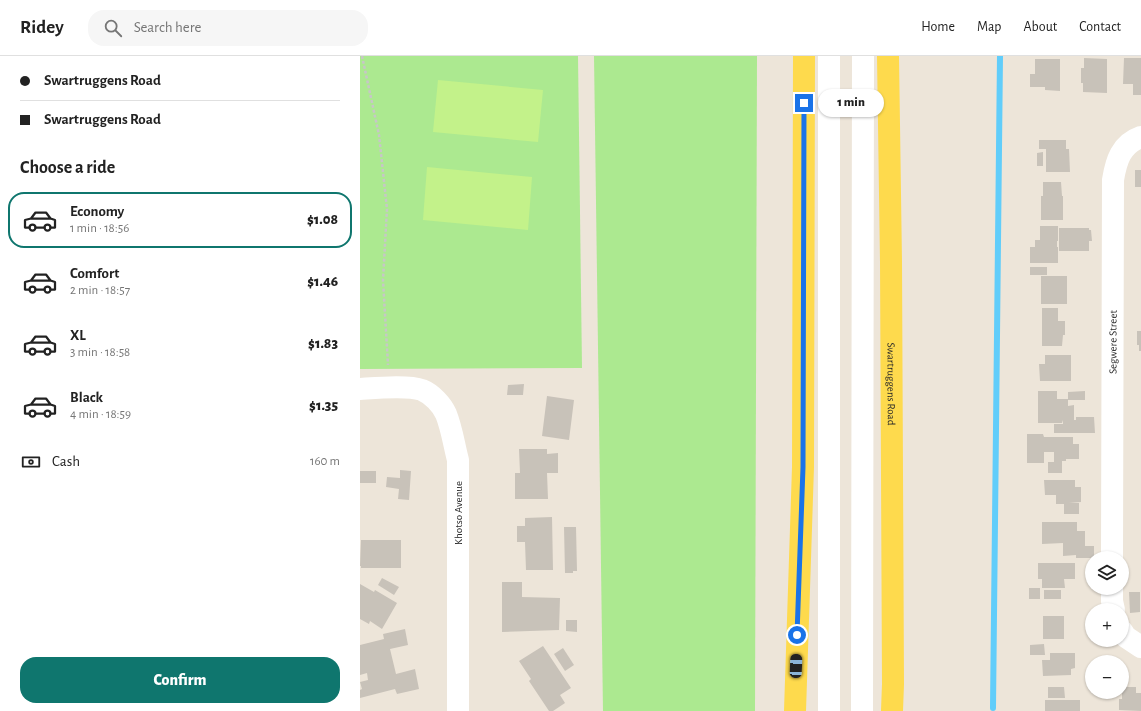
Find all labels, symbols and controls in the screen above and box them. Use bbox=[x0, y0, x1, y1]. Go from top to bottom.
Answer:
search box bbox=[88, 10, 368, 46]
icon: search bbox=[102, 17, 124, 39]
text: Ridey bbox=[20, 18, 64, 37]
text: Search here bbox=[134, 20, 201, 35]
text: Home bbox=[921, 20, 955, 34]
text: Map bbox=[977, 20, 1001, 34]
text: About bbox=[1023, 20, 1057, 34]
text: Contact bbox=[1079, 20, 1121, 34]
text: Swartruggens Road bbox=[44, 73, 161, 88]
callout: 1 min bbox=[818, 89, 884, 117]
route end bbox=[795, 94, 813, 112]
text: 1 min bbox=[837, 96, 865, 109]
text: Swartruggens Road bbox=[44, 112, 161, 127]
text: Choose a ride bbox=[20, 159, 115, 177]
icon: car bbox=[22, 202, 58, 238]
text: Economy bbox=[70, 204, 124, 219]
text: $1.08 bbox=[307, 212, 338, 227]
text: 1 min · 18:56 bbox=[70, 222, 129, 235]
icon: car bbox=[22, 264, 58, 300]
text: Comfort bbox=[70, 266, 119, 281]
text: $1.46 bbox=[307, 274, 338, 289]
text: 2 min · 18:57 bbox=[70, 284, 130, 297]
street label: Segwere Street bbox=[1107, 309, 1119, 374]
icon: car bbox=[22, 326, 58, 362]
text: XL bbox=[70, 328, 86, 343]
text: $1.83 bbox=[308, 336, 338, 351]
street label: Swartruggens Road bbox=[885, 343, 897, 426]
text: 3 min · 18:58 bbox=[70, 346, 130, 359]
icon: car bbox=[22, 388, 58, 424]
text: Black bbox=[70, 390, 103, 405]
text: $1.35 bbox=[309, 398, 338, 413]
text: 4 min · 18:59 bbox=[70, 408, 131, 421]
icon: cash bbox=[20, 451, 42, 473]
text: Cash bbox=[52, 454, 80, 469]
text: 160 m bbox=[310, 455, 340, 468]
street label: Khotso Avenue bbox=[453, 481, 464, 545]
map controls bbox=[1085, 551, 1129, 699]
button: layers bbox=[1085, 551, 1129, 595]
button: + bbox=[1085, 603, 1129, 647]
route start bbox=[788, 626, 806, 644]
car bbox=[790, 654, 802, 678]
button: − bbox=[1085, 655, 1129, 699]
button: Confirm bbox=[20, 657, 340, 703]

